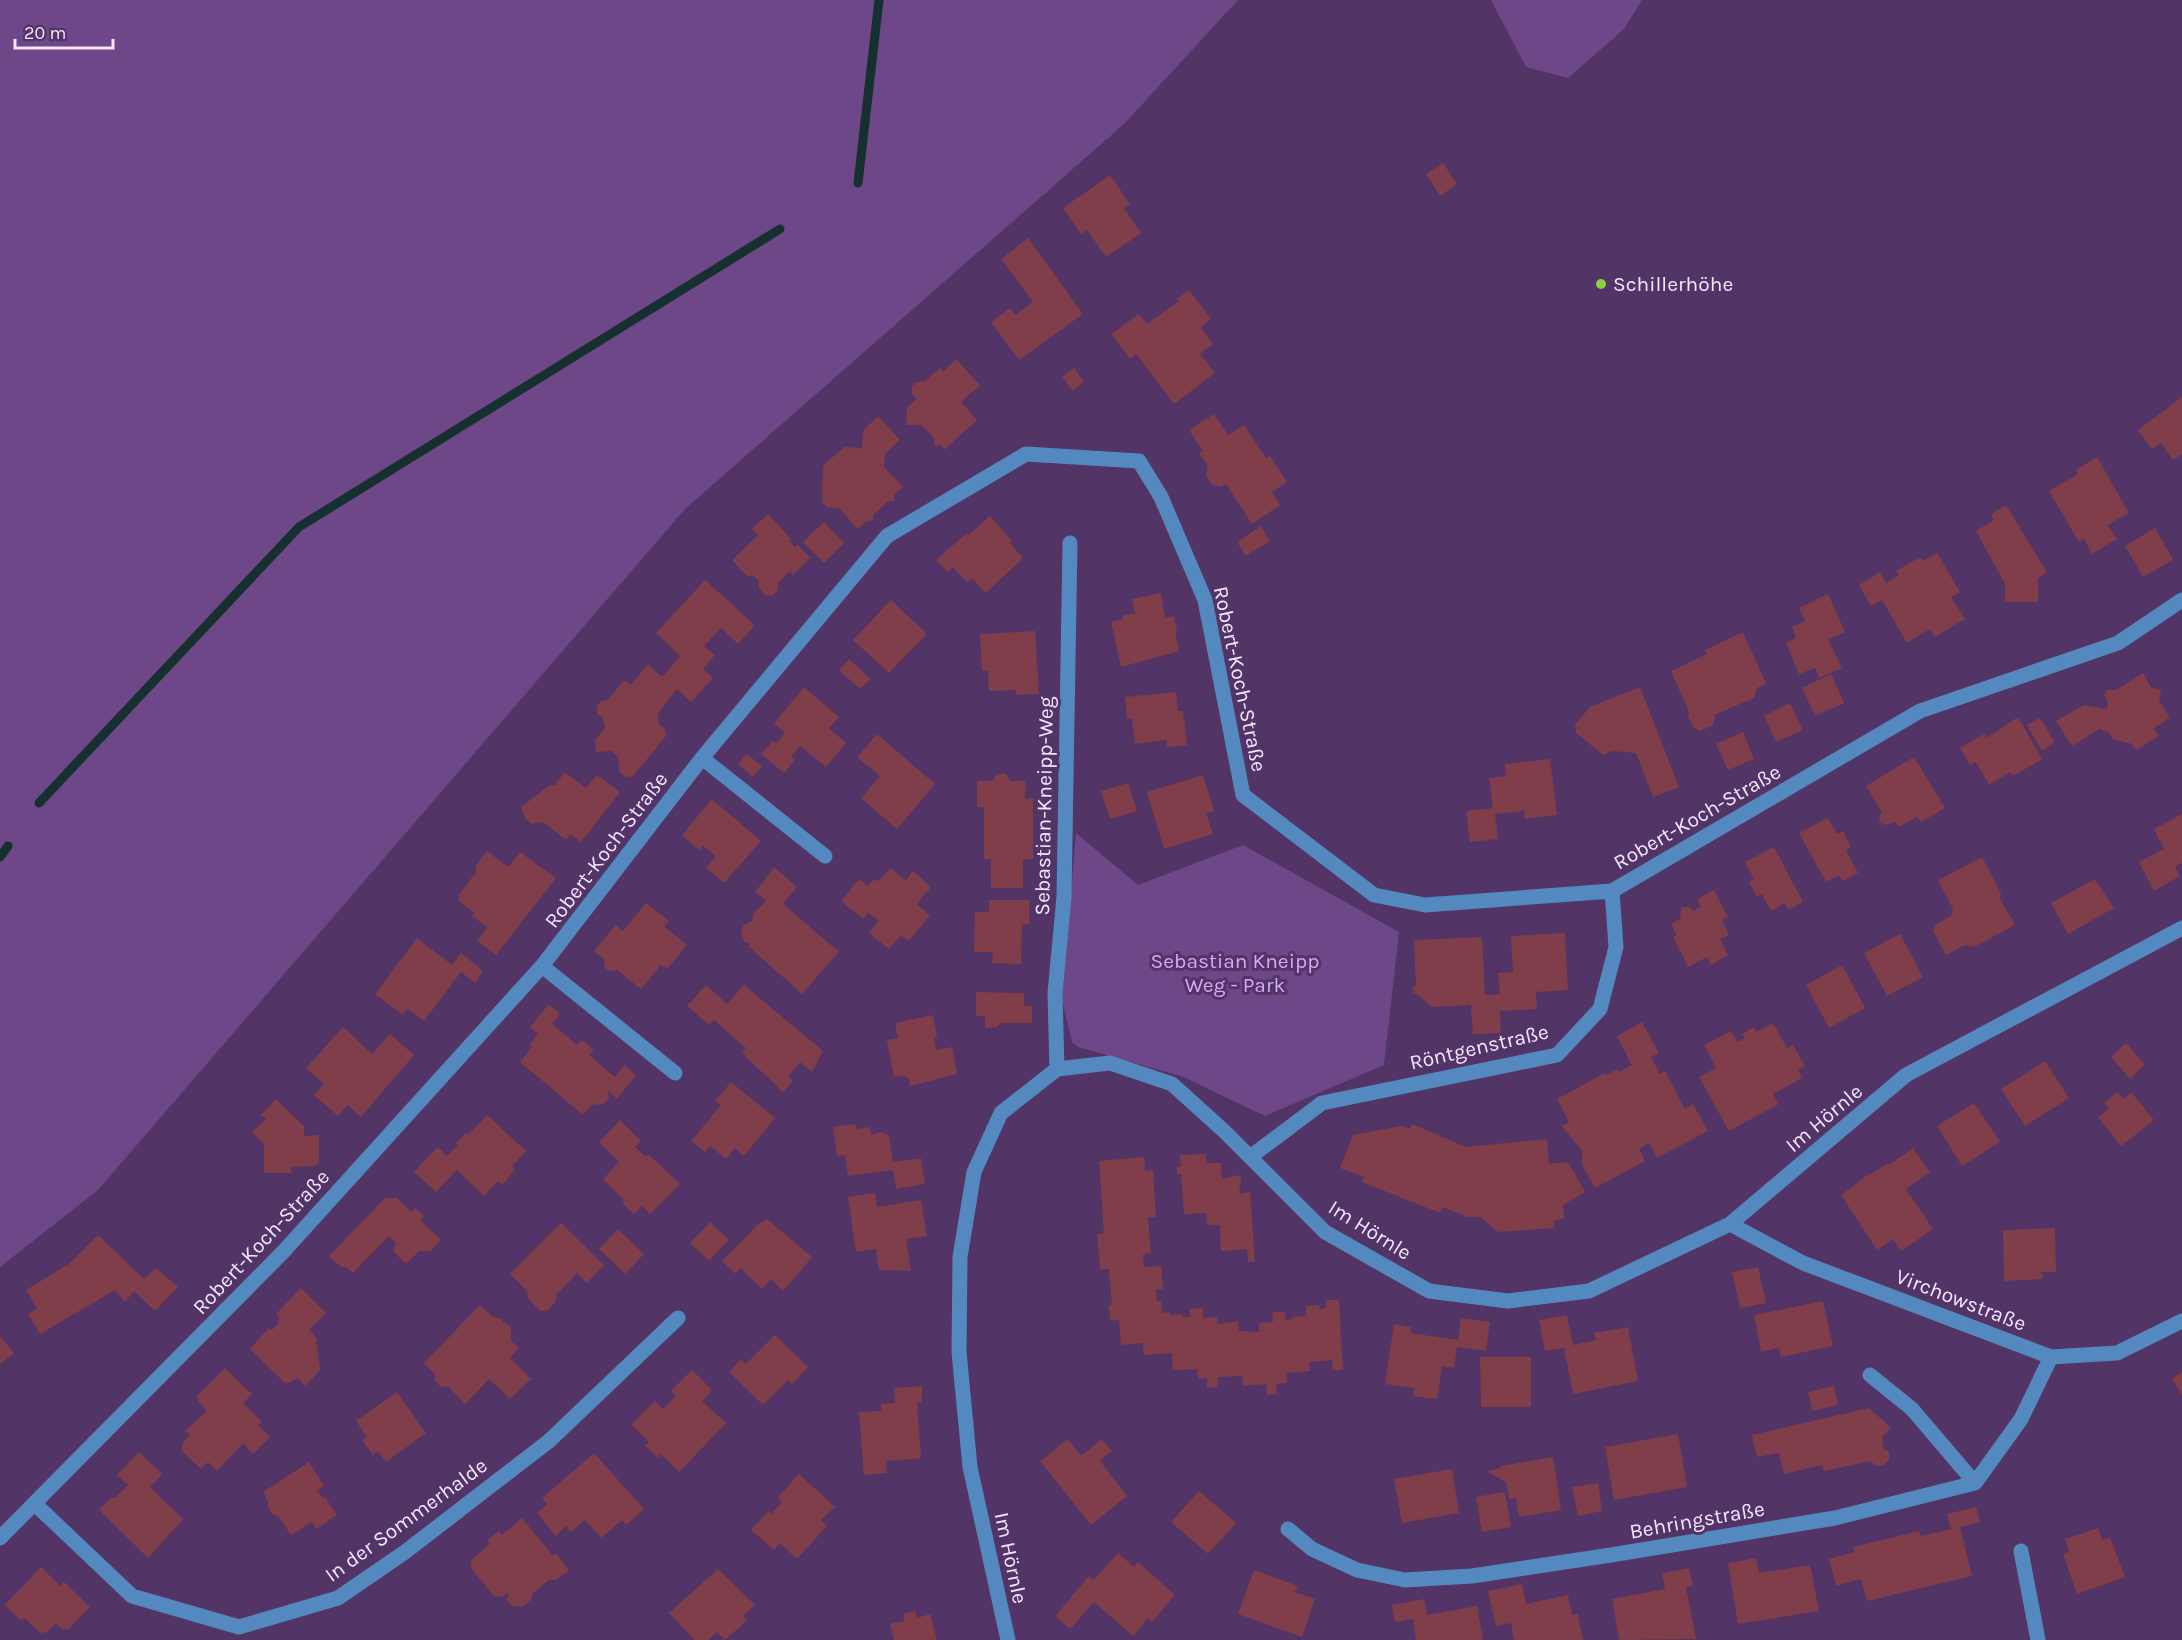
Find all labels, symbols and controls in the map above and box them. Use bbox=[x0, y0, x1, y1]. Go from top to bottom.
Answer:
scale bar bbox=[15, 12, 112, 50]
text: 20 m bbox=[24, 22, 66, 44]
place label: Schillerhöhe bbox=[1613, 272, 1733, 296]
marker: Schillerhöhe bbox=[1594, 277, 1608, 291]
street label: Robert-Koch-Straße bbox=[1209, 584, 1271, 774]
street label: Sebastian-Kneipp-Weg bbox=[1030, 696, 1058, 916]
street label: Robert-Koch-Straße bbox=[1609, 759, 1785, 875]
street label: Robert-Koch-Straße bbox=[540, 767, 672, 933]
park label: Sebastian Kneipp Weg - Park bbox=[1151, 949, 1319, 997]
street label: Röntgenstraße bbox=[1407, 1019, 1551, 1075]
street label: Im Hörnle bbox=[1781, 1079, 1867, 1157]
street label: Robert-Koch-Straße bbox=[188, 1165, 334, 1319]
street label: Im Hörnle bbox=[1324, 1195, 1416, 1265]
street label: Virchowstraße bbox=[1892, 1264, 2030, 1336]
street label: In der Sommerhalde bbox=[320, 1453, 492, 1587]
street label: Behringstraße bbox=[1628, 1496, 1766, 1544]
street label: Im Hörnle bbox=[990, 1510, 1032, 1606]

